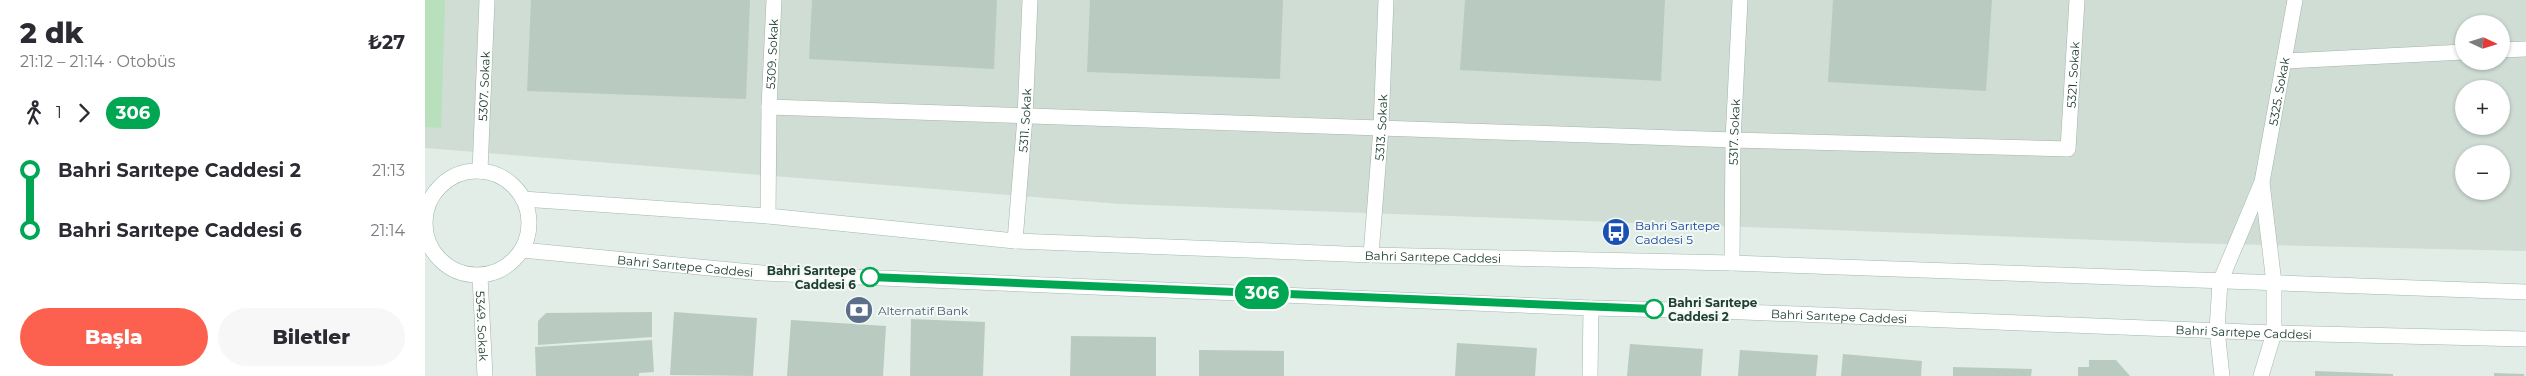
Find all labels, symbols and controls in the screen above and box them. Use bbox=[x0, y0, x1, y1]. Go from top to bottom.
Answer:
north arrow bbox=[2455, 15, 2510, 70]
map controls bbox=[2455, 15, 2510, 200]
text: 2 dk bbox=[20, 16, 83, 50]
street label: 5309. Sokak bbox=[762, 18, 781, 90]
text: ₺27 bbox=[368, 31, 405, 54]
street label: 5321. Sokak bbox=[2063, 40, 2082, 109]
street label: 5307. Sokak bbox=[475, 50, 492, 121]
text: 21:12 – 21:14 · Otobüs bbox=[20, 52, 176, 71]
street label: 5325. Sokak bbox=[2265, 55, 2292, 127]
button: + bbox=[2455, 80, 2510, 135]
street label: 5311. Sokak bbox=[1015, 87, 1034, 153]
street label: 5313. Sokak bbox=[1371, 93, 1390, 161]
street label: 5317. Sokak bbox=[1725, 98, 1743, 165]
icon: walk bbox=[20, 99, 48, 127]
icon: forward bbox=[70, 99, 98, 127]
text: 306 bbox=[116, 102, 150, 124]
text: 1 bbox=[56, 103, 62, 122]
button: − bbox=[2455, 145, 2510, 200]
text: Bahri Sarıtepe Caddesi 2 bbox=[58, 159, 301, 182]
text: 21:13 bbox=[372, 161, 405, 180]
bus stop icon: Bahri Sarıtepe Caddesi 5 bbox=[1601, 217, 1631, 247]
place label: Bahri Sarıtepe Caddesi 5 bbox=[1635, 218, 1720, 247]
text: Bahri Sarıtepe Caddesi 6 bbox=[58, 219, 302, 242]
text: 21:14 bbox=[370, 221, 405, 240]
street label: Bahri Sarıtepe Caddesi bbox=[1364, 247, 1501, 265]
street label: Bahri Sarıtepe Caddesi bbox=[617, 252, 754, 280]
place label: Bahri Sarıtepe Caddesi 6 bbox=[767, 263, 856, 292]
marker: Bahri Sarıtepe Caddesi 6 bbox=[860, 267, 880, 287]
line badge: 306 bbox=[1233, 277, 1291, 309]
text: 306 bbox=[1245, 282, 1279, 304]
street label: 5349. Sokak bbox=[473, 290, 492, 362]
bank icon: Alternatif Bank bbox=[844, 295, 874, 325]
place label: Bahri Sarıtepe Caddesi 2 bbox=[1668, 295, 1758, 324]
marker: Bahri Sarıtepe Caddesi 2 bbox=[1644, 299, 1664, 319]
place label: Alternatif Bank bbox=[878, 303, 969, 318]
street label: Bahri Sarıtepe Caddesi bbox=[1771, 306, 1908, 326]
button: Başla bbox=[20, 308, 208, 366]
button: Biletler bbox=[218, 308, 405, 366]
street label: Bahri Sarıtepe Caddesi bbox=[2175, 322, 2312, 341]

